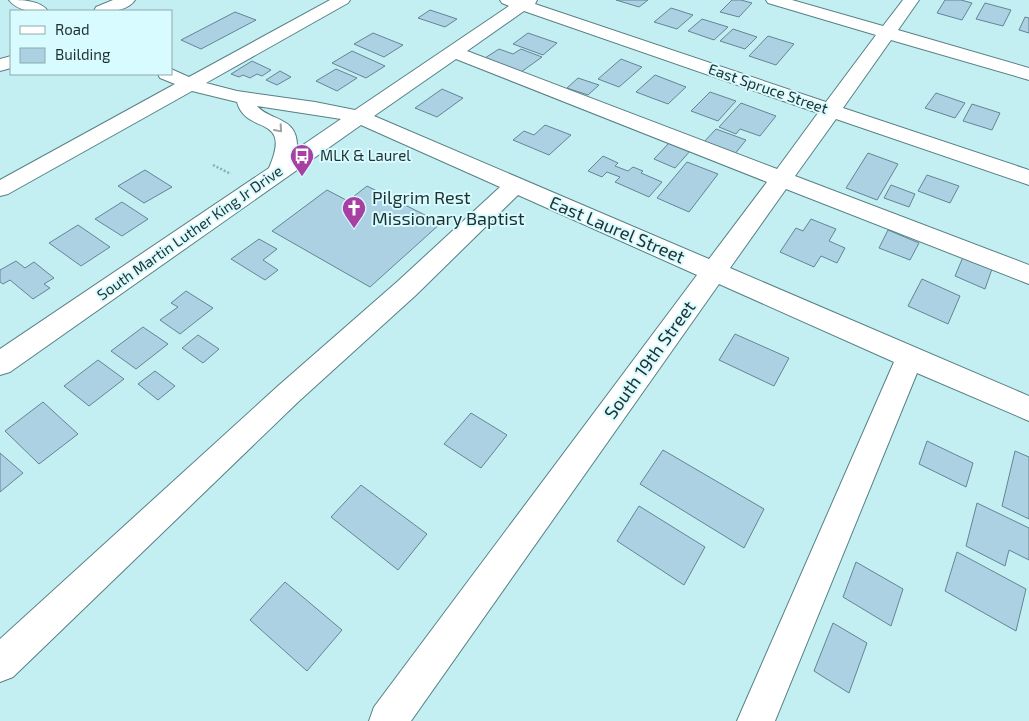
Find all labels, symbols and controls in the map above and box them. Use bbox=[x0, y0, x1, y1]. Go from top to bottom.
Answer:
legend bbox=[10, 10, 172, 75]
text: Road bbox=[55, 20, 90, 38]
text: Building bbox=[55, 45, 111, 63]
street label: East Spruce Street bbox=[706, 59, 831, 117]
one-way arrow bbox=[274, 124, 283, 133]
bus stop icon: MLK & Laurel bbox=[289, 143, 315, 177]
place label: MLK & Laurel bbox=[320, 146, 411, 164]
street label: South Martin Luther King Jr Drive bbox=[93, 161, 286, 303]
place label: Pilgrim Rest Missionary Baptist bbox=[372, 186, 525, 229]
street label: East Laurel Street bbox=[546, 191, 689, 268]
church icon: Pilgrim Rest Missionary Baptist bbox=[341, 195, 367, 229]
street label: South 19th Street bbox=[599, 296, 700, 423]

